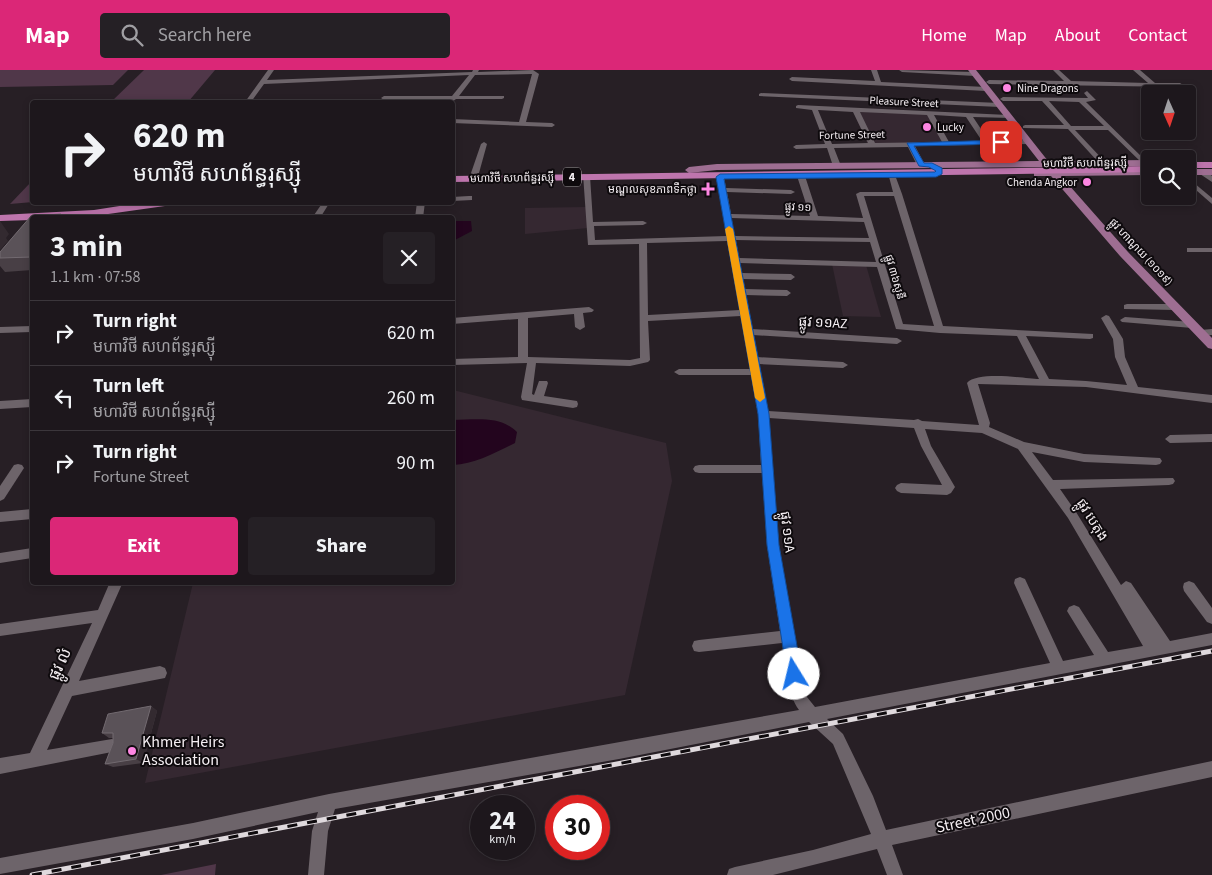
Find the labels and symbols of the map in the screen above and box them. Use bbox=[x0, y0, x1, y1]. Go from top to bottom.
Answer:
place label: Nine Dragons bbox=[1017, 81, 1079, 96]
marker: Nine Dragons bbox=[1001, 82, 1013, 94]
north arrow bbox=[1141, 85, 1196, 140]
street label: Pleasure Street bbox=[869, 93, 939, 111]
place label: Lucky bbox=[937, 120, 964, 135]
marker: Lucky bbox=[921, 121, 933, 133]
pin bbox=[980, 121, 1022, 163]
street label: Fortune Street bbox=[819, 127, 885, 143]
street label: មហាវិថី សហព័ន្ធរុស្ស៊ី bbox=[1043, 154, 1127, 173]
road number: 4 bbox=[563, 168, 581, 186]
street label: មហាវិថី សហព័ន្ធរុស្ស៊ី bbox=[470, 169, 554, 188]
place label: Chenda Angkor bbox=[1007, 175, 1077, 190]
marker: Chenda Angkor bbox=[1081, 176, 1093, 188]
place label: មណ្ឌលសុខភាពទឹកថ្លា bbox=[608, 182, 697, 197]
marker: មណ្ឌលសុខភាពទឹកថ្លា bbox=[701, 182, 715, 196]
street label: ផ្លូវ ១១ bbox=[784, 199, 812, 217]
street label: ផ្លូវ ហាណូយ (១០១៩) bbox=[1104, 215, 1176, 290]
street label: ផ្លូវ ៣៦សូនី bbox=[879, 253, 909, 302]
street label: ផ្លូវ ១១AZ bbox=[798, 312, 848, 335]
street label: ផ្លូវ បេតុង bbox=[1070, 495, 1113, 546]
street label: ផ្លូវ ១១A bbox=[773, 510, 800, 554]
street label: ផ្លូវ លំ bbox=[43, 644, 80, 685]
position arrow bbox=[767, 647, 819, 699]
place label: Khmer Heirs Association bbox=[142, 731, 225, 771]
marker: Khmer Heirs Association bbox=[126, 745, 138, 757]
speed limit sign: 30 bbox=[545, 795, 610, 860]
street label: Street 2000 bbox=[934, 801, 1012, 839]

